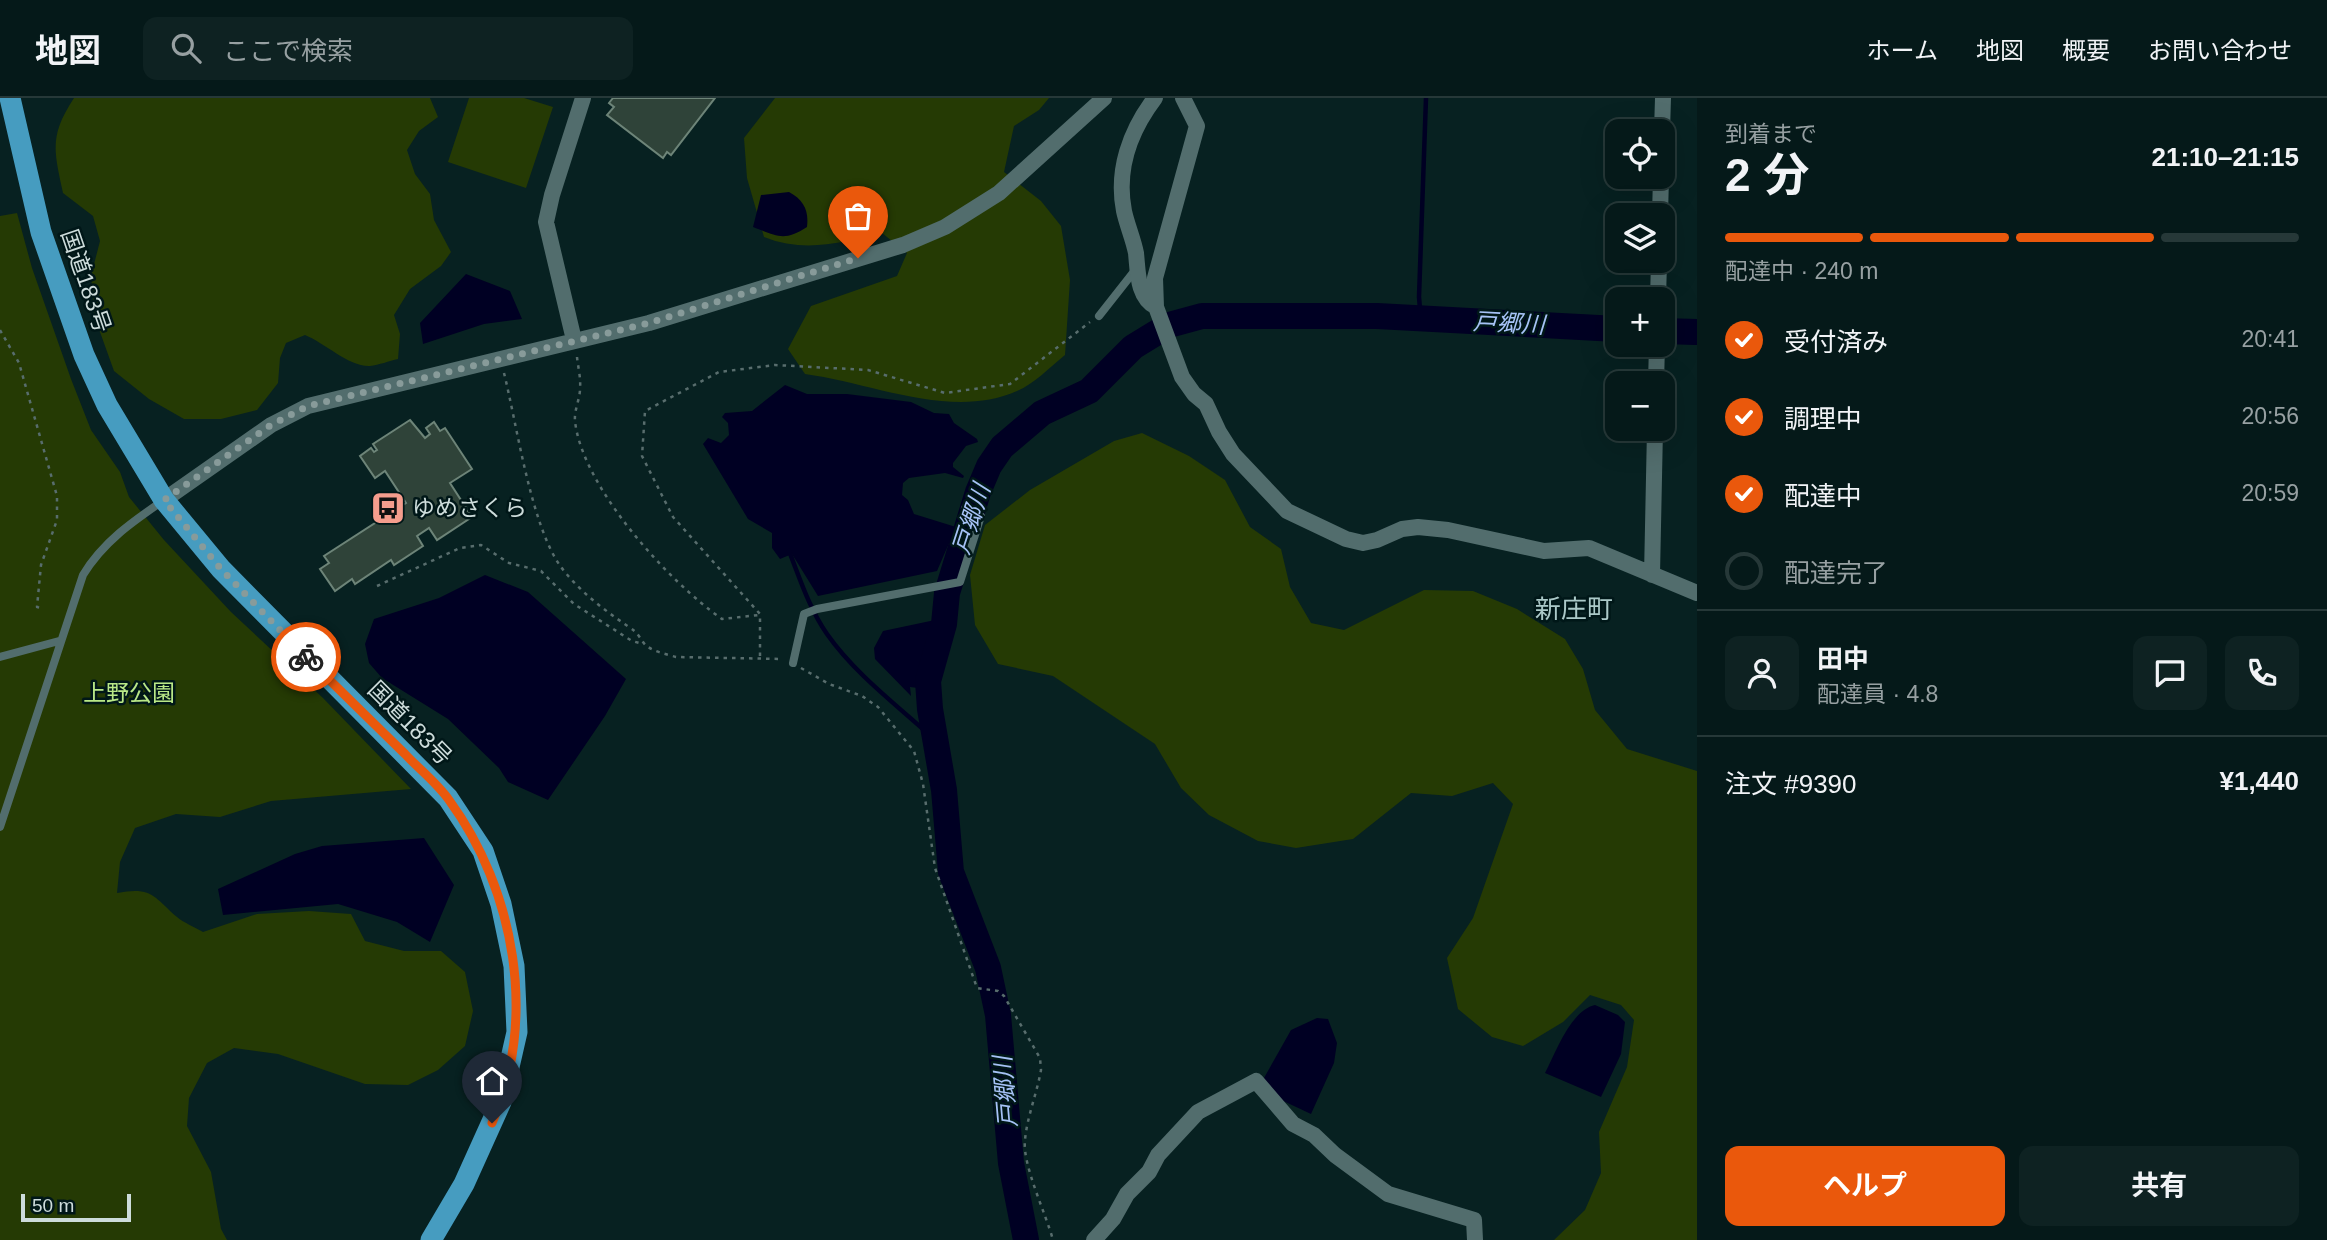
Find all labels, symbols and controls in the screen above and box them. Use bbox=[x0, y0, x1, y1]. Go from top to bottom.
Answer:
search box bbox=[143, 17, 633, 80]
icon: search bbox=[167, 29, 205, 67]
text: 地図 bbox=[35, 32, 101, 69]
text: ここで検索 bbox=[223, 36, 353, 66]
text: ホーム bbox=[1867, 37, 1938, 64]
text: 地図 bbox=[1976, 37, 2024, 64]
text: 概要 bbox=[2062, 37, 2110, 64]
text: お問い合わせ bbox=[2148, 37, 2292, 64]
map controls bbox=[1605, 119, 1675, 441]
button: locate bbox=[1605, 119, 1675, 189]
text: 到着まで bbox=[1725, 121, 1817, 147]
text: 21:10–21:15 bbox=[2152, 142, 2299, 172]
text: 2 分 bbox=[1725, 149, 1809, 201]
pin bbox=[828, 186, 888, 258]
icon: bag bbox=[839, 197, 877, 235]
button: layers bbox=[1605, 203, 1675, 273]
street label: 国道183号 bbox=[56, 226, 116, 336]
text: 配達中 · 240 m bbox=[1725, 258, 1878, 284]
button: + bbox=[1605, 287, 1675, 357]
water label: 戸郷川 bbox=[1472, 308, 1549, 339]
icon: check bbox=[1725, 321, 1763, 359]
text: 20:41 bbox=[2241, 326, 2299, 352]
text: 受付済み bbox=[1784, 327, 1888, 357]
button: − bbox=[1605, 371, 1675, 441]
icon: check bbox=[1725, 398, 1763, 436]
text: 20:56 bbox=[2241, 403, 2299, 429]
text: 調理中 bbox=[1784, 404, 1862, 434]
icon: check bbox=[1725, 475, 1763, 513]
water label: 戸郷川 bbox=[947, 478, 996, 557]
text: 20:59 bbox=[2241, 480, 2299, 506]
text: 配達中 bbox=[1784, 481, 1862, 511]
bus stop icon: ゆめさくら bbox=[369, 489, 407, 527]
place label: ゆめさくら bbox=[412, 495, 527, 521]
text: 配達完了 bbox=[1784, 558, 1888, 588]
district label: 新庄町 bbox=[1535, 594, 1613, 624]
courier bbox=[271, 622, 341, 692]
button: person bbox=[1725, 636, 1799, 710]
button: chat bbox=[2133, 636, 2207, 710]
button: phone bbox=[2225, 636, 2299, 710]
icon: bike bbox=[287, 638, 325, 676]
text: 田中 bbox=[1817, 644, 1869, 674]
street label: 国道183号 bbox=[363, 676, 457, 770]
park label: 上野公園 bbox=[83, 680, 175, 706]
text: 配達員 · 4.8 bbox=[1817, 681, 1938, 707]
text: ¥1,440 bbox=[2219, 766, 2299, 796]
text: 注文 #9390 bbox=[1725, 769, 1857, 799]
pin bbox=[462, 1051, 522, 1123]
water label: 戸郷川 bbox=[988, 1052, 1022, 1129]
icon: home bbox=[473, 1062, 511, 1100]
button: ヘルプ bbox=[1725, 1146, 2005, 1226]
button: 共有 bbox=[2019, 1146, 2299, 1226]
scale bar bbox=[21, 1191, 131, 1223]
text: 50 m bbox=[32, 1195, 74, 1216]

